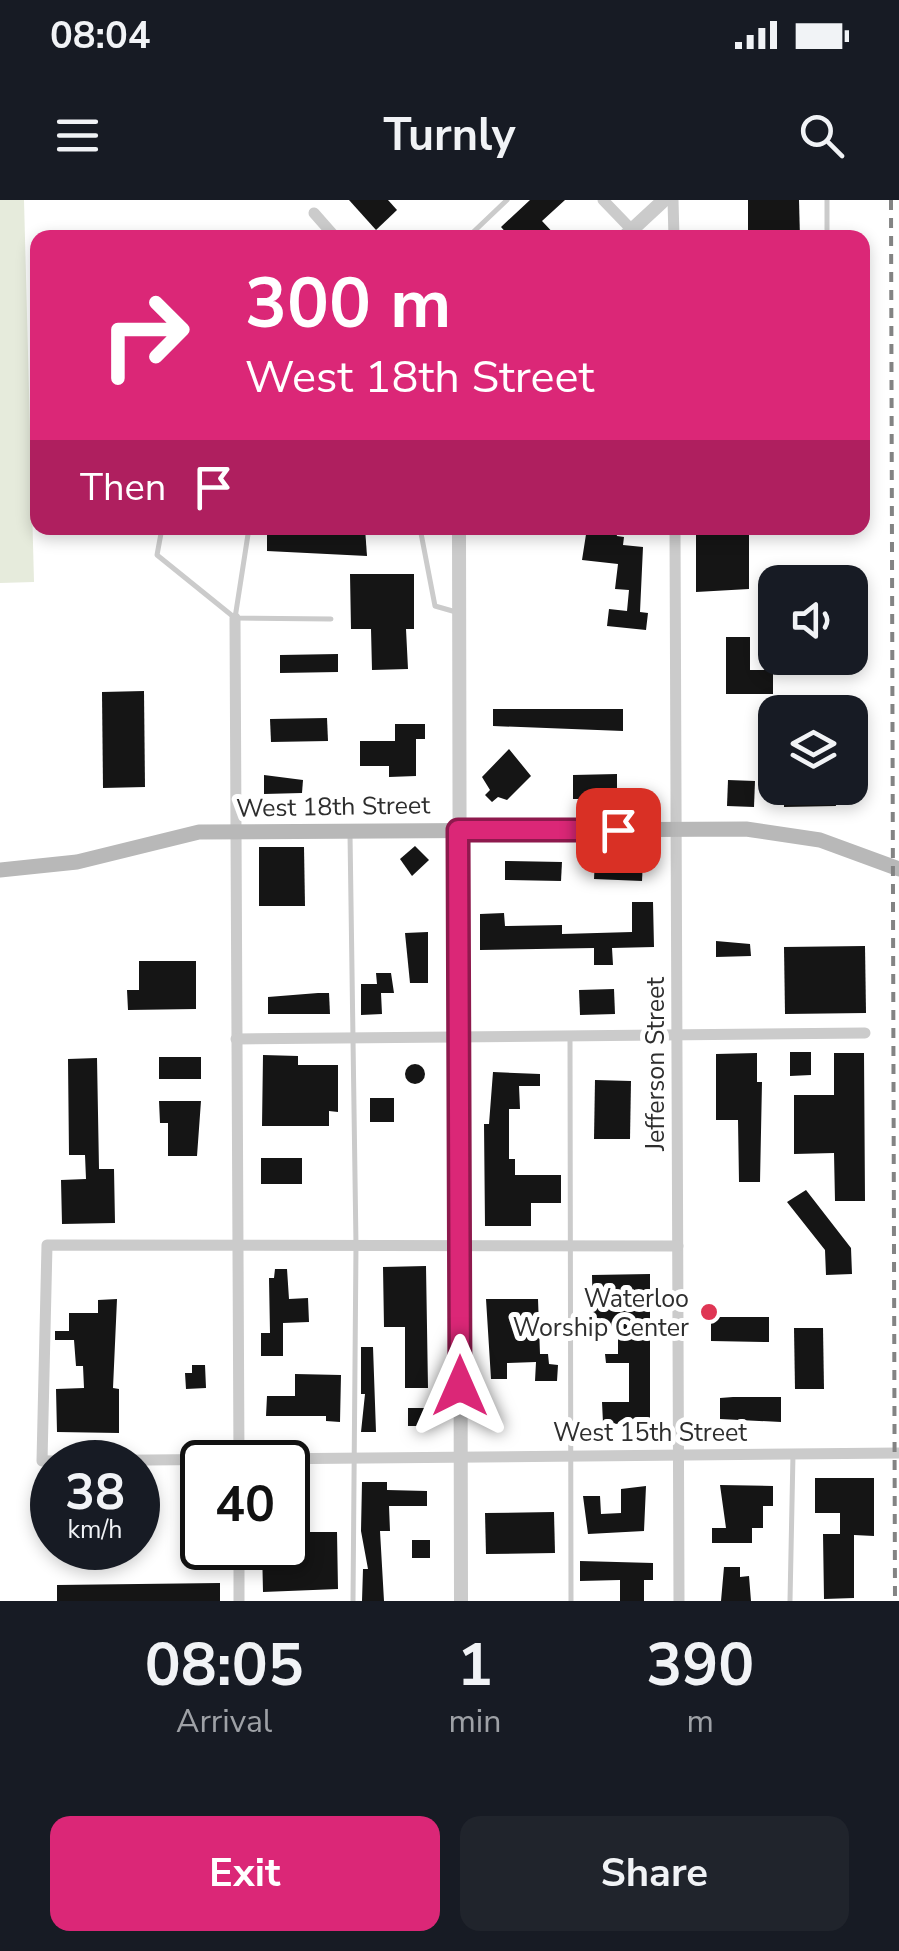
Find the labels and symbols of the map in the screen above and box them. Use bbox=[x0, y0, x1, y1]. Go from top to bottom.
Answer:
street label: West 18th Street bbox=[236, 788, 431, 826]
pin bbox=[576, 788, 661, 873]
street label: Jefferson Street bbox=[639, 977, 673, 1152]
place label: Waterloo Worship Center bbox=[513, 1282, 689, 1345]
marker: Waterloo Worship Center bbox=[698, 1301, 720, 1323]
position arrow bbox=[408, 1334, 512, 1438]
street label: West 15th Street bbox=[553, 1416, 747, 1450]
speed limit sign: 40 bbox=[180, 1440, 310, 1570]

